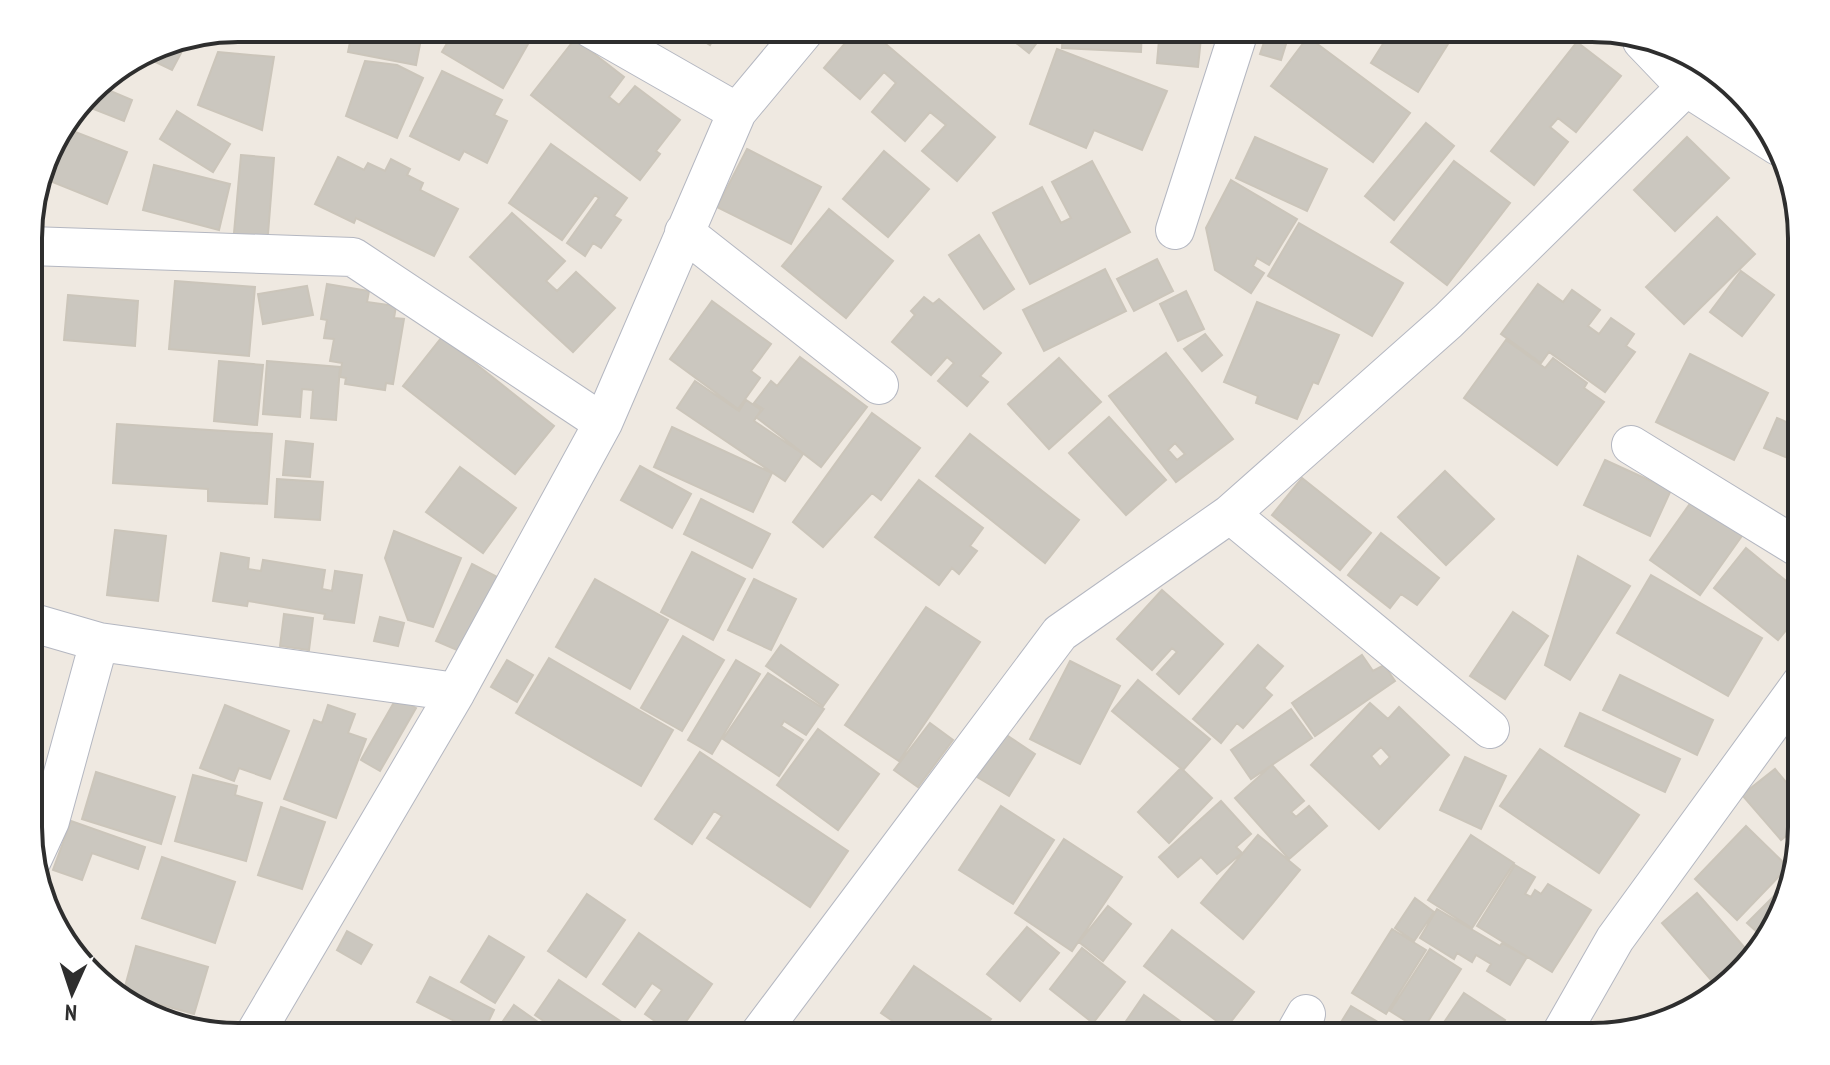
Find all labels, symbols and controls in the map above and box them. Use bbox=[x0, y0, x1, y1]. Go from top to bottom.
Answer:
north arrow bbox=[32, 953, 112, 1033]
text: N bbox=[64, 999, 78, 1027]

